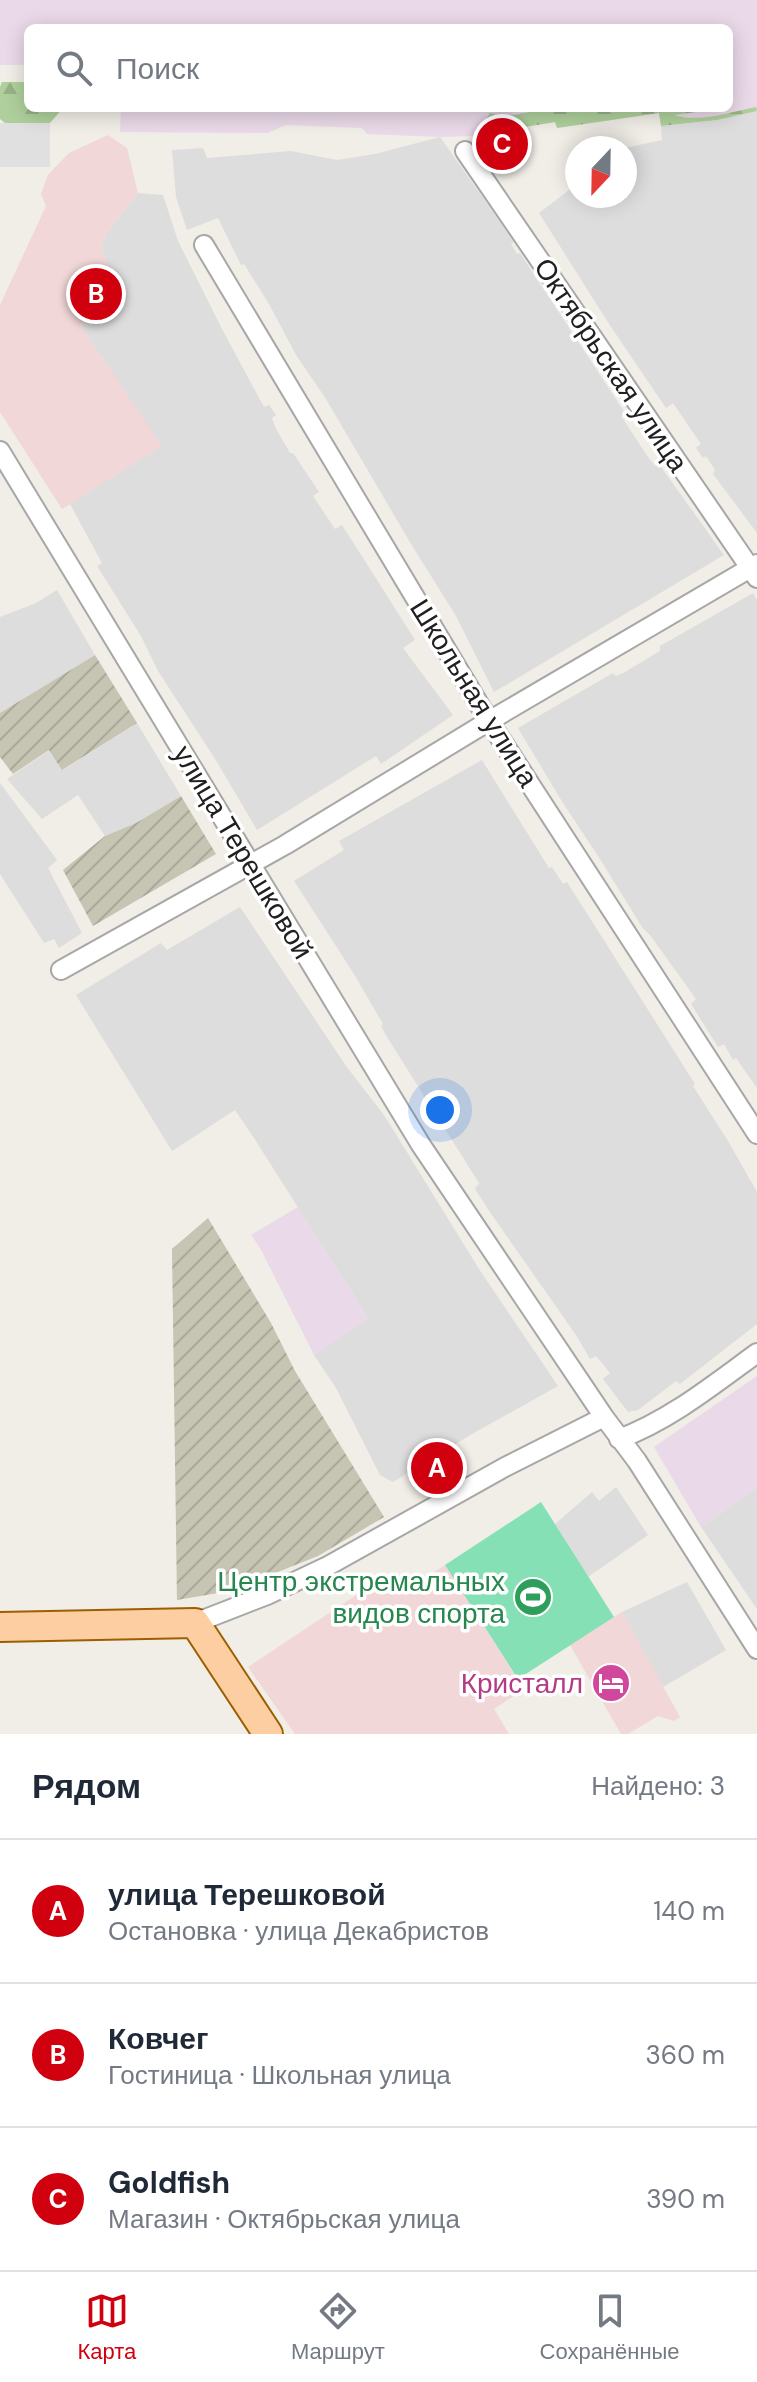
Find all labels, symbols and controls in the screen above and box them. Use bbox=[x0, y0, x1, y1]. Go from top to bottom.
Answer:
search box bbox=[24, 24, 733, 112]
icon: search bbox=[52, 46, 96, 90]
text: Поиск bbox=[116, 49, 199, 88]
pin: C bbox=[476, 114, 528, 174]
north arrow bbox=[565, 136, 637, 208]
street label: Октябрьская улица bbox=[526, 251, 697, 480]
pin: B bbox=[70, 264, 122, 324]
street label: Школьная улица bbox=[401, 592, 547, 794]
street label: улица Терешковой bbox=[165, 738, 321, 966]
your location bbox=[420, 1090, 460, 1130]
pin: A bbox=[411, 1438, 463, 1498]
place label: Центр экстремальных видов спорта bbox=[217, 1563, 505, 1632]
sports icon: Центр экстремальных видов спорта bbox=[512, 1576, 554, 1618]
hotel icon: Кристалл bbox=[590, 1662, 632, 1704]
place label: Кристалл bbox=[461, 1665, 583, 1702]
text: Рядом bbox=[32, 1764, 141, 1809]
text: Найдено: 3 bbox=[591, 1769, 725, 1803]
text: улица Терешковой bbox=[108, 1875, 386, 1914]
text: A bbox=[49, 1894, 67, 1928]
text: 140 m bbox=[653, 1894, 725, 1928]
text: Остановка · улица Декабристов bbox=[108, 1914, 489, 1948]
text: Ковчег bbox=[108, 2019, 209, 2058]
text: B bbox=[50, 2038, 66, 2072]
text: 360 m bbox=[645, 2038, 725, 2072]
text: Гостиница · Школьная улица bbox=[108, 2058, 451, 2092]
text: Goldfish bbox=[108, 2163, 230, 2202]
text: C bbox=[48, 2182, 68, 2216]
text: 390 m bbox=[646, 2182, 725, 2216]
text: Магазин · Октябрьская улица bbox=[108, 2202, 460, 2236]
tab: Карта bbox=[77, 2289, 136, 2366]
tab: Маршрут bbox=[291, 2289, 385, 2366]
tab: Сохранённые bbox=[540, 2289, 680, 2366]

